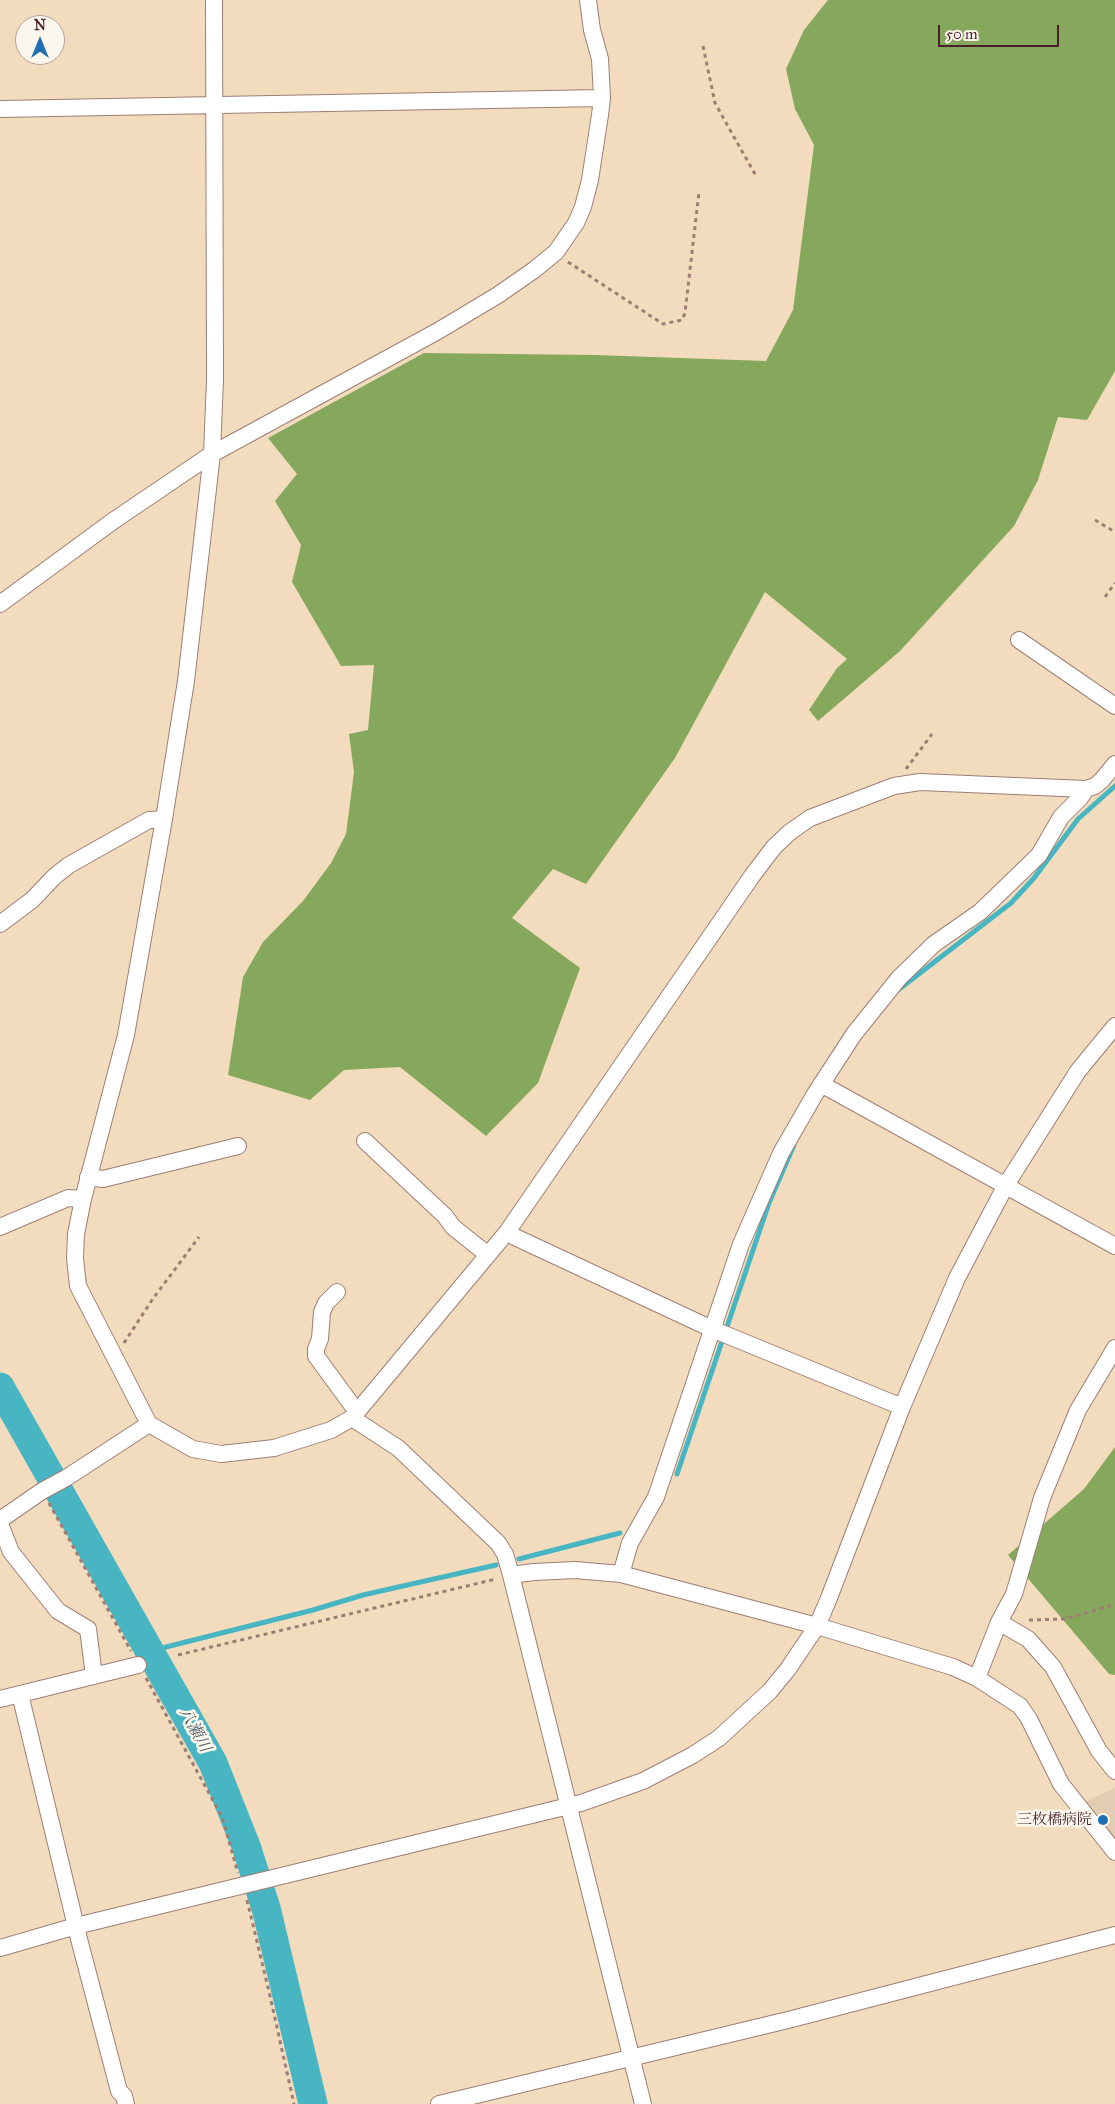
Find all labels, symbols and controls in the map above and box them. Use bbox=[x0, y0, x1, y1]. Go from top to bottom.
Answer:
north arrow bbox=[15, 15, 65, 65]
scale bar bbox=[940, 15, 1061, 47]
text: N bbox=[34, 17, 46, 34]
text: 50 m bbox=[946, 25, 978, 43]
water label: 八瀬川 bbox=[174, 1704, 214, 1756]
place label: 三枚橋病院 bbox=[1017, 1811, 1092, 1829]
marker: 三枚橋病院 bbox=[1096, 1813, 1110, 1827]

